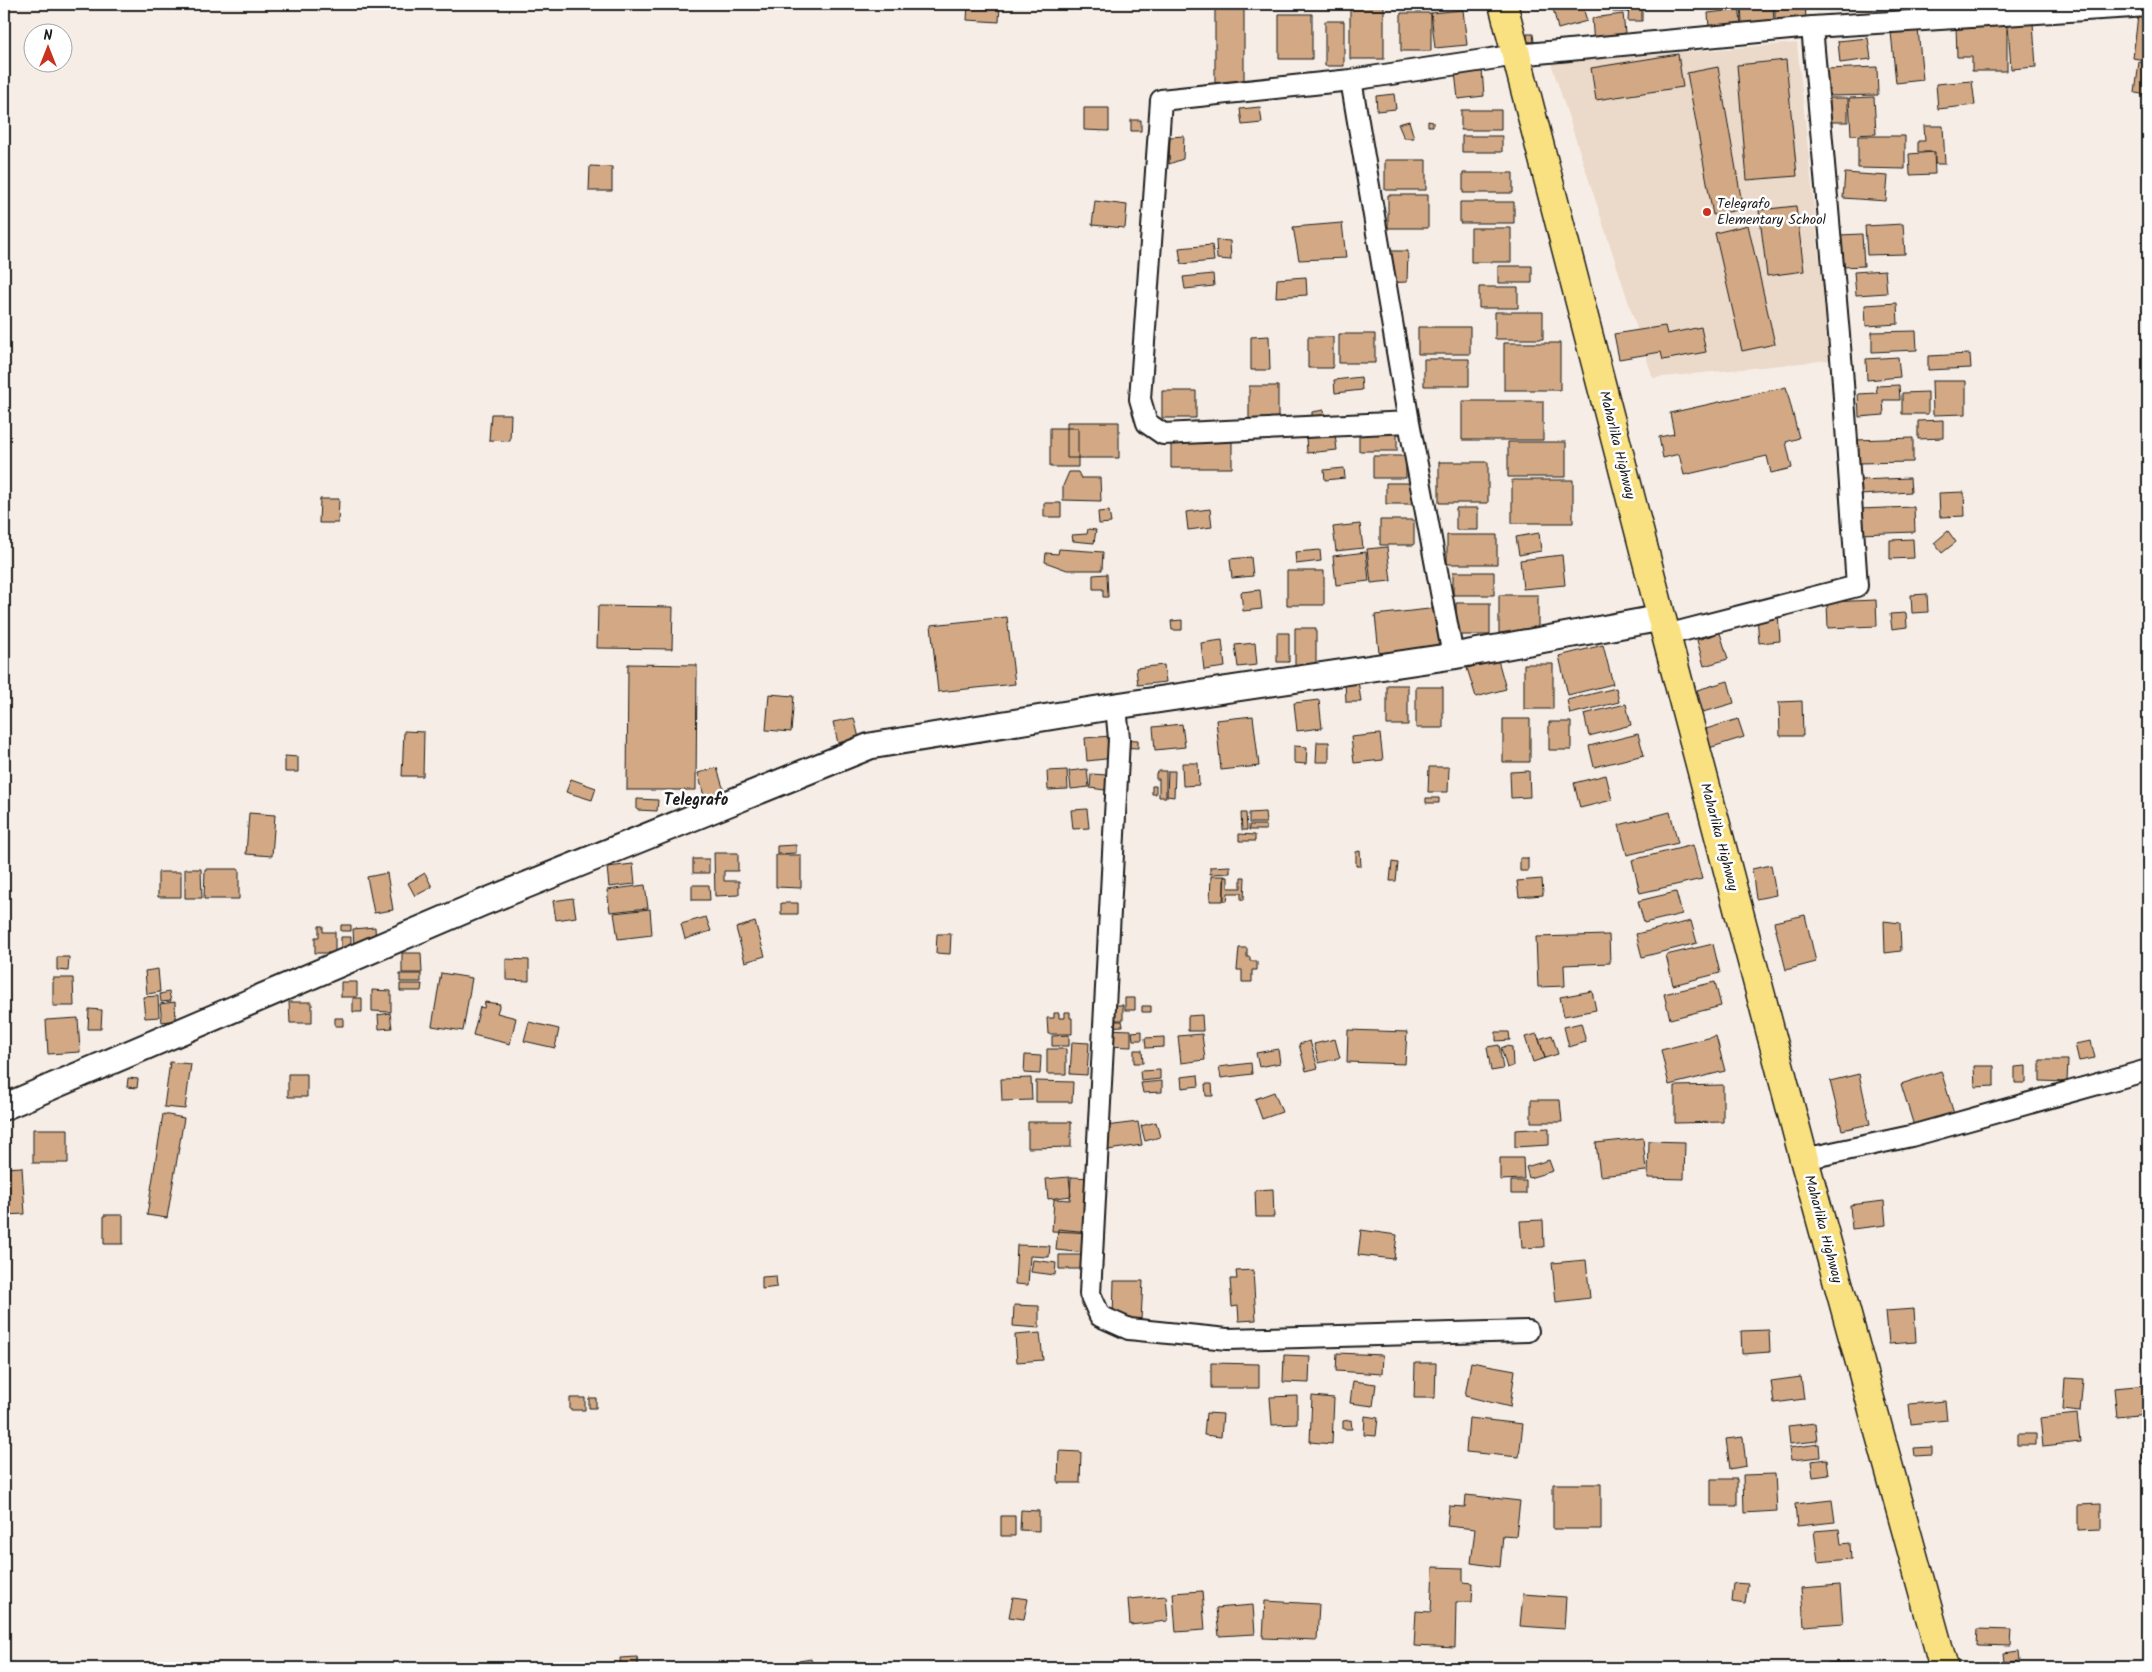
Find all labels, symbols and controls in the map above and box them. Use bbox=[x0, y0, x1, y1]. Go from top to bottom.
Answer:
north arrow bbox=[22, 22, 72, 72]
text: N bbox=[44, 25, 53, 47]
place label: Telegrafo Elementary School bbox=[1717, 193, 1826, 231]
marker: Telegrafo Elementary School bbox=[1701, 206, 1713, 218]
street label: Maharlika Highway bbox=[1593, 388, 1641, 502]
street label: Maharlika Highway bbox=[1694, 780, 1744, 894]
district label: Telegrafo bbox=[664, 788, 728, 813]
street label: Maharlika Highway bbox=[1798, 1172, 1848, 1286]

